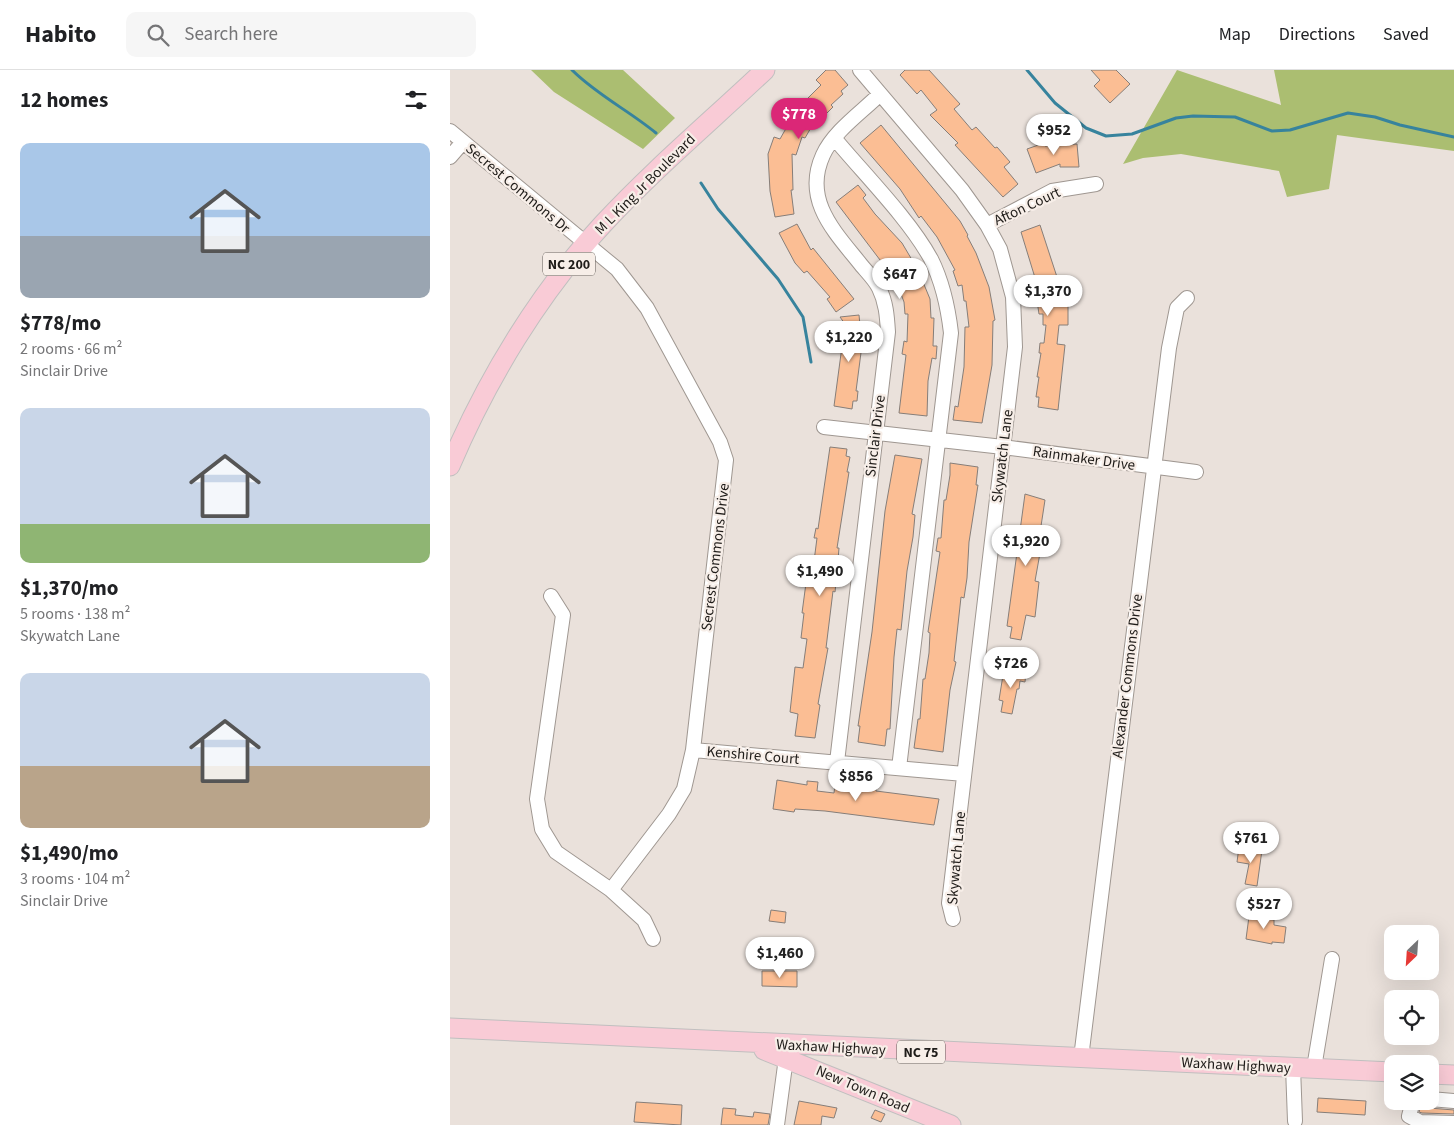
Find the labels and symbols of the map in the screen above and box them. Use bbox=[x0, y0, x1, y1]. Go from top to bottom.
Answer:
pin: $778 bbox=[769, 98, 829, 140]
pin: $952 bbox=[1024, 114, 1084, 156]
street label: M L King Jr Boulevard bbox=[590, 129, 700, 239]
street label: Secrest Commons Dr bbox=[461, 138, 575, 239]
street label: Afton Court bbox=[991, 182, 1064, 231]
road number: NC 200 bbox=[543, 252, 595, 275]
pin: $647 bbox=[870, 258, 930, 300]
pin: $1,370 bbox=[1007, 274, 1089, 317]
pin: $1,220 bbox=[808, 320, 890, 363]
street label: Sinclair Drive bbox=[860, 394, 891, 478]
street label: Skywatch Lane bbox=[986, 408, 1019, 504]
street label: Rainmaker Drive bbox=[1031, 441, 1137, 476]
street label: Secrest Commons Drive bbox=[696, 482, 735, 632]
pin: $1,920 bbox=[985, 524, 1067, 567]
pin: $1,490 bbox=[779, 554, 861, 597]
street label: Alexander Commons Drive bbox=[1107, 593, 1148, 759]
pin: $726 bbox=[981, 646, 1041, 689]
street label: Kenshire Court bbox=[706, 741, 800, 770]
pin: $856 bbox=[826, 760, 886, 802]
street label: Skywatch Lane bbox=[942, 810, 971, 906]
pin: $761 bbox=[1221, 822, 1281, 864]
pin: $527 bbox=[1234, 888, 1294, 930]
north arrow bbox=[1384, 925, 1439, 980]
pin: $1,460 bbox=[739, 936, 821, 979]
street label: Waxhaw Highway bbox=[776, 1034, 886, 1061]
road number: NC 75 bbox=[897, 1040, 945, 1064]
street label: Waxhaw Highway bbox=[1181, 1052, 1291, 1079]
street label: New Town Road bbox=[813, 1060, 913, 1119]

